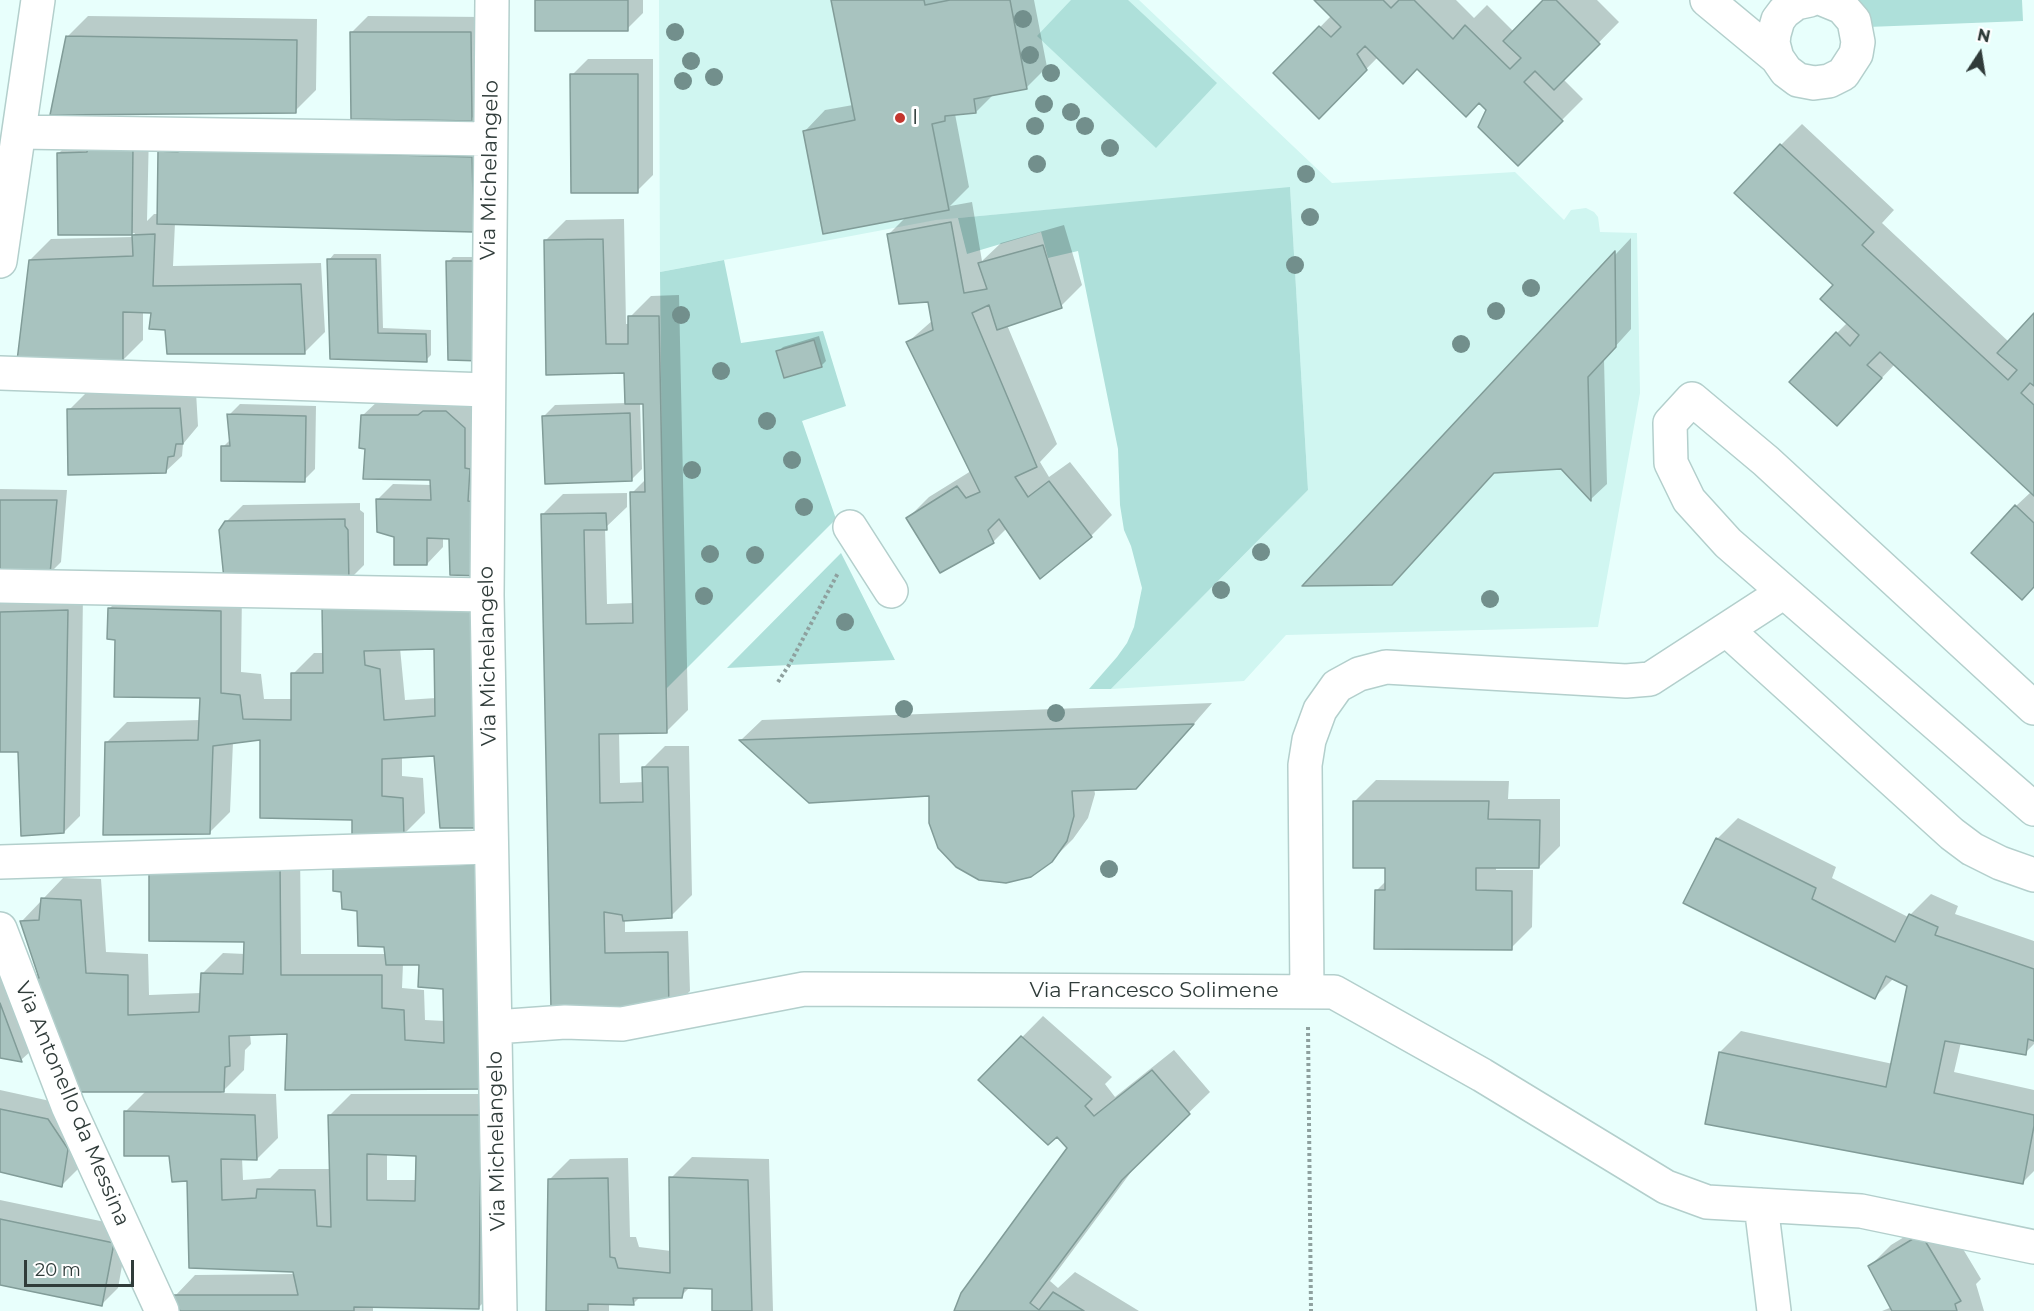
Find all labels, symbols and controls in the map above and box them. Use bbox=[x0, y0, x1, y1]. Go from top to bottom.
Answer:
north arrow bbox=[1950, 24, 2010, 84]
text: N bbox=[1976, 25, 1992, 47]
street label: Via Michelangelo bbox=[476, 80, 504, 260]
place label: I bbox=[912, 105, 918, 131]
marker: I bbox=[893, 111, 907, 125]
street label: Via Michelangelo bbox=[474, 566, 502, 746]
street label: Via Antonello da Messina bbox=[9, 978, 135, 1230]
street label: Via Francesco Solimene bbox=[1029, 978, 1279, 1004]
street label: Via Michelangelo bbox=[483, 1051, 511, 1231]
scale bar bbox=[27, 1248, 136, 1286]
text: 20 m bbox=[35, 1259, 81, 1281]

